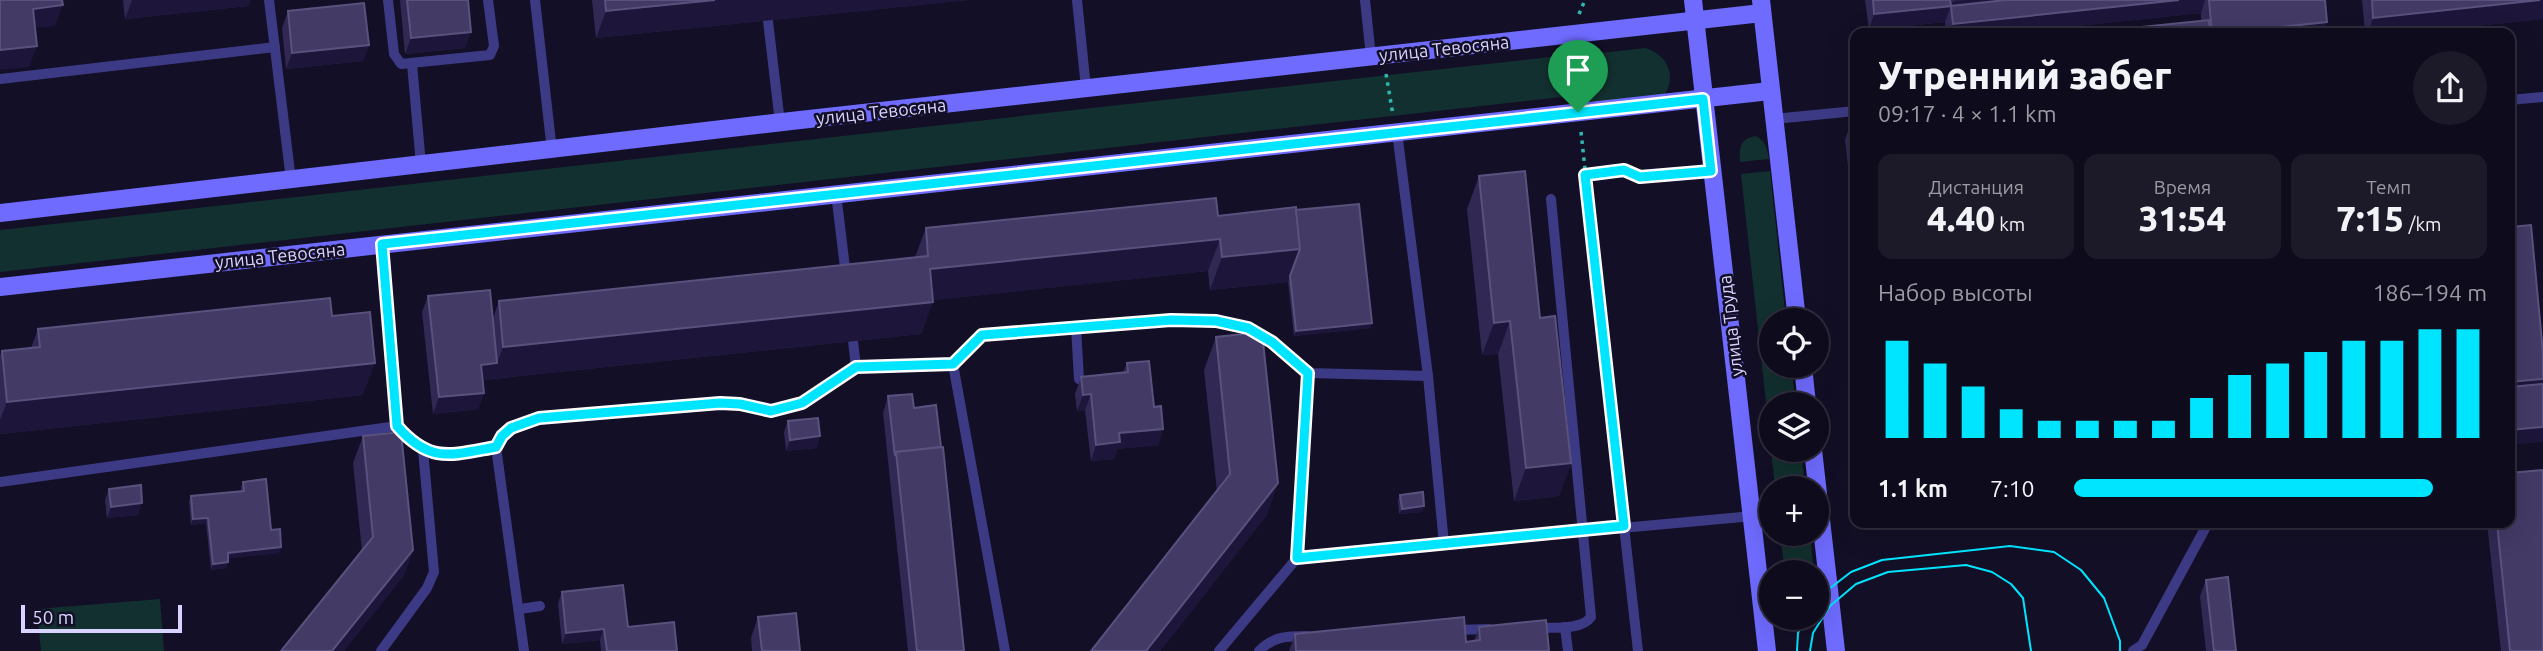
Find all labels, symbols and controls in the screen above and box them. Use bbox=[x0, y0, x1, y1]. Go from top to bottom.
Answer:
street label: улица Тевосяна bbox=[1378, 31, 1510, 65]
pin bbox=[1548, 40, 1608, 112]
icon: arrive bbox=[1559, 51, 1597, 89]
button: share bbox=[2413, 51, 2487, 125]
text: Утренний забег bbox=[1878, 54, 2171, 96]
street label: улица Тевосяна bbox=[815, 94, 947, 128]
text: 09:17 · 4 × 1.1 km bbox=[1878, 101, 2057, 126]
text: Дистанция bbox=[1928, 176, 2024, 198]
text: Время bbox=[2154, 176, 2211, 198]
text: Темп bbox=[2366, 176, 2411, 198]
text: 4.40 bbox=[1927, 198, 1995, 238]
text: 31:54 bbox=[2139, 198, 2226, 238]
text: 7:15 bbox=[2336, 198, 2404, 238]
text: km bbox=[1995, 213, 2025, 235]
text: /km bbox=[2404, 213, 2441, 235]
street label: улица Тевосяна bbox=[214, 238, 346, 272]
street label: улица Труда bbox=[1714, 274, 1746, 378]
text: Набор высоты bbox=[1878, 280, 2033, 305]
text: 186–194 m bbox=[2373, 280, 2487, 305]
map controls bbox=[1759, 308, 1829, 630]
button: locate bbox=[1759, 308, 1829, 378]
button: layers bbox=[1759, 392, 1829, 462]
button: + bbox=[1759, 476, 1829, 546]
text: 1.1 km bbox=[1878, 476, 1948, 501]
text: 7:10 bbox=[1990, 476, 2035, 501]
button: − bbox=[1759, 560, 1829, 630]
scale bar bbox=[21, 602, 182, 634]
text: 50 m bbox=[32, 606, 74, 628]

